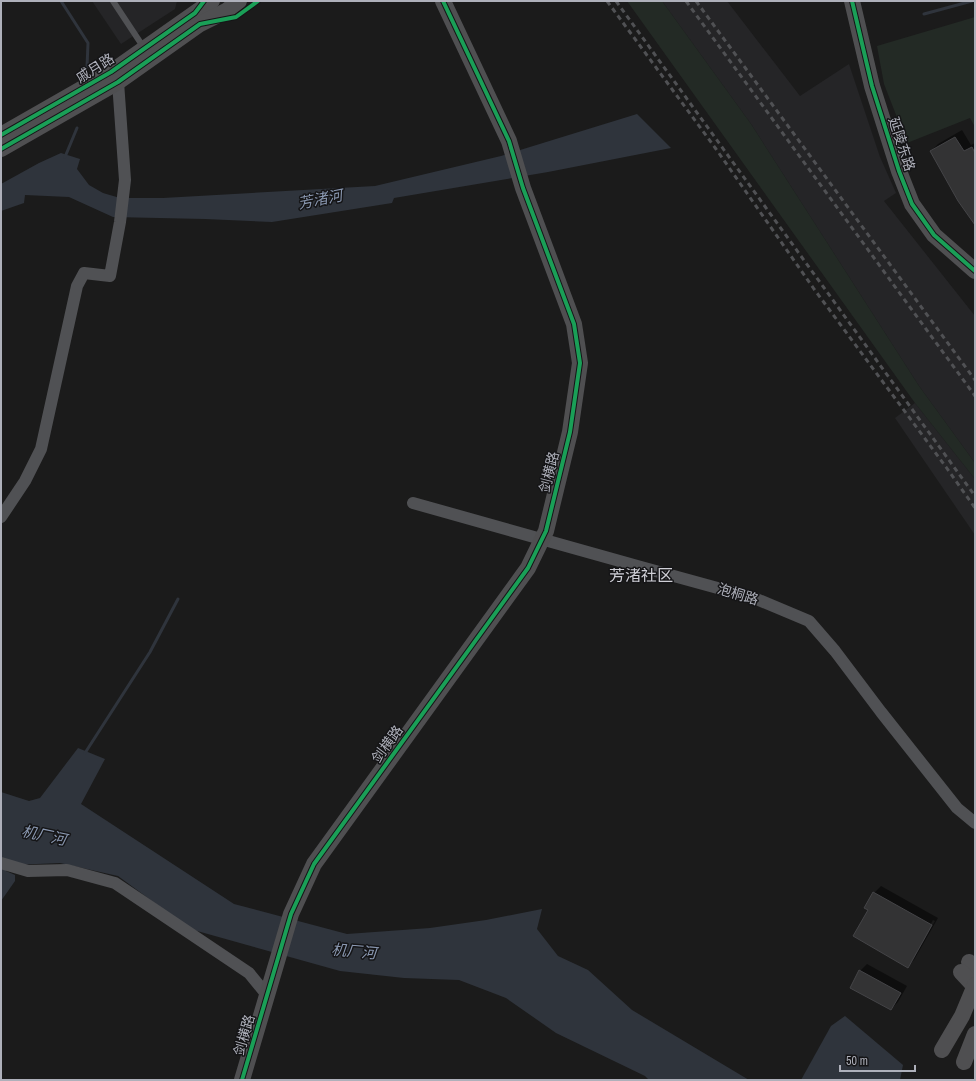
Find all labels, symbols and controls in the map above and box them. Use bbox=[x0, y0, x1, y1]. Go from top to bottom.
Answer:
street label: 戚月路 bbox=[72, 49, 118, 87]
street label: 延陵东路 bbox=[885, 115, 919, 173]
water label: 芳渚河 bbox=[296, 184, 347, 214]
street label: 剑横路 bbox=[535, 449, 563, 495]
district label: 芳渚社区 bbox=[609, 564, 673, 586]
street label: 泡桐路 bbox=[715, 579, 761, 609]
street label: 剑横路 bbox=[367, 722, 407, 766]
water label: 机厂河 bbox=[20, 820, 71, 851]
water label: 机厂河 bbox=[331, 939, 380, 964]
street label: 剑横路 bbox=[230, 1012, 258, 1058]
scale bar bbox=[840, 1047, 915, 1073]
text: 50 m bbox=[846, 1053, 868, 1069]

